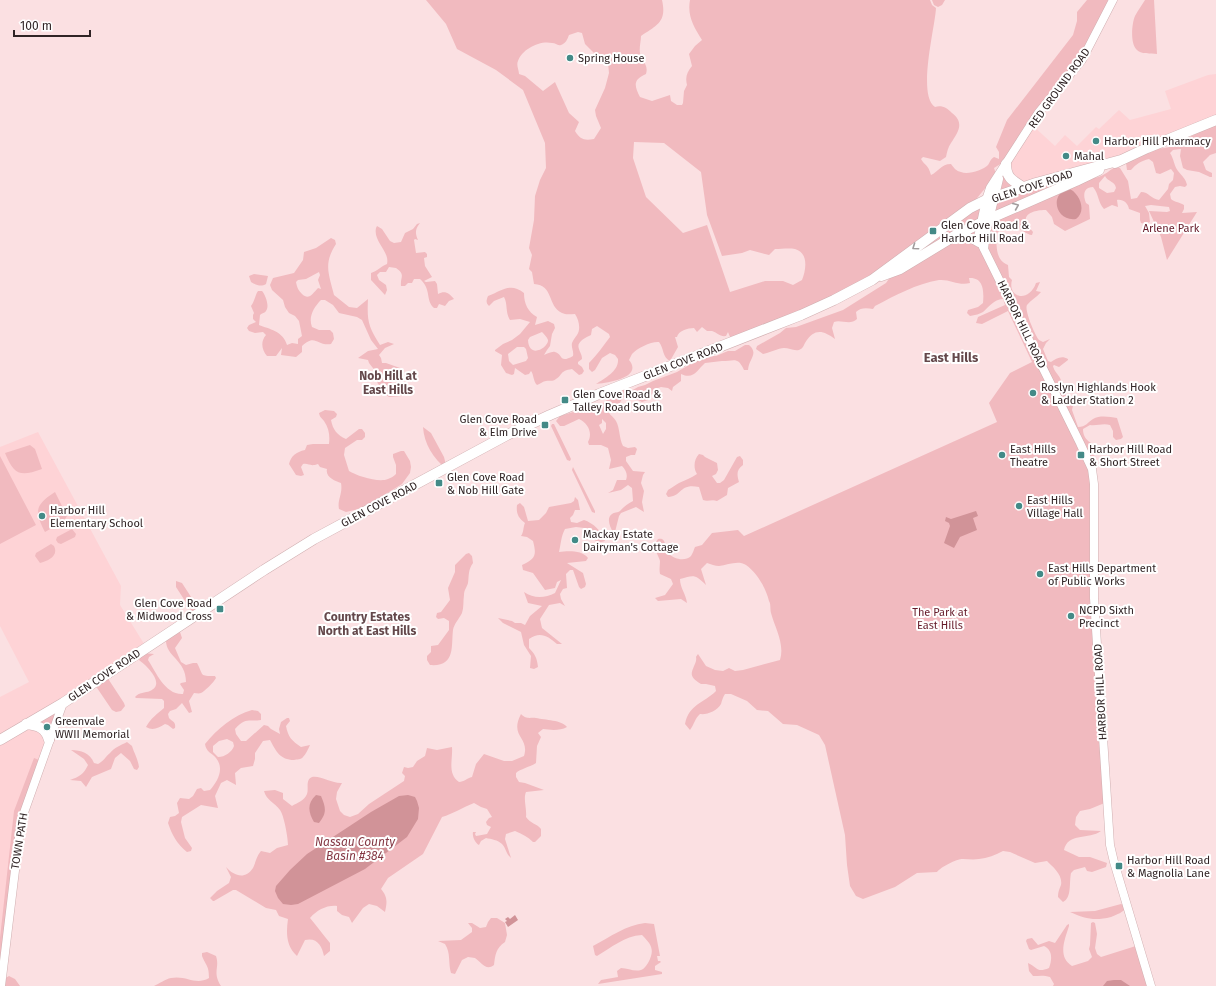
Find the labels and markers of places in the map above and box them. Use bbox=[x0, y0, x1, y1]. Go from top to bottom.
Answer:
place label: Spring House bbox=[578, 52, 644, 65]
marker: Spring House bbox=[565, 53, 575, 63]
place label: Harbor Hill Pharmacy bbox=[1104, 135, 1211, 148]
marker: Harbor Hill Pharmacy bbox=[1091, 136, 1101, 146]
place label: Mahal bbox=[1074, 150, 1104, 163]
marker: Mahal bbox=[1061, 151, 1071, 161]
place label: Glen Cove Road & Harbor Hill Road bbox=[941, 219, 1029, 245]
marker: Glen Cove Road & Harbor Hill Road bbox=[928, 226, 938, 236]
place label: Roslyn Highlands Hook & Ladder Station 2 bbox=[1041, 381, 1156, 407]
place label: Glen Cove Road & Talley Road South bbox=[573, 388, 662, 414]
marker: Roslyn Highlands Hook & Ladder Station 2 bbox=[1028, 388, 1038, 398]
marker: Glen Cove Road & Talley Road South bbox=[560, 395, 570, 405]
place label: Glen Cove Road & Elm Drive bbox=[460, 413, 537, 439]
marker: Glen Cove Road & Elm Drive bbox=[540, 420, 550, 430]
place label: East Hills Theatre bbox=[1010, 443, 1056, 469]
place label: Harbor Hill Road & Short Street bbox=[1089, 443, 1172, 469]
marker: East Hills Theatre bbox=[997, 450, 1007, 460]
marker: Harbor Hill Road & Short Street bbox=[1076, 450, 1086, 460]
place label: Glen Cove Road & Nob Hill Gate bbox=[447, 471, 524, 497]
marker: Glen Cove Road & Nob Hill Gate bbox=[434, 478, 444, 488]
place label: East Hills Village Hall bbox=[1027, 494, 1083, 520]
marker: East Hills Village Hall bbox=[1014, 501, 1024, 511]
place label: Harbor Hill Elementary School bbox=[50, 504, 143, 530]
marker: Harbor Hill Elementary School bbox=[37, 511, 47, 521]
place label: Mackay Estate Dairyman's Cottage bbox=[583, 528, 678, 554]
marker: Mackay Estate Dairyman's Cottage bbox=[570, 535, 580, 545]
place label: East Hills Department of Public Works bbox=[1048, 562, 1156, 588]
marker: East Hills Department of Public Works bbox=[1035, 569, 1045, 579]
place label: Glen Cove Road & Midwood Cross bbox=[126, 597, 212, 623]
marker: Glen Cove Road & Midwood Cross bbox=[215, 604, 225, 614]
place label: NCPD Sixth Precinct bbox=[1079, 604, 1134, 630]
marker: NCPD Sixth Precinct bbox=[1066, 611, 1076, 621]
place label: Greenvale WWII Memorial bbox=[55, 715, 129, 741]
marker: Greenvale WWII Memorial bbox=[42, 722, 52, 732]
place label: Harbor Hill Road & Magnolia Lane bbox=[1127, 854, 1210, 880]
marker: Harbor Hill Road & Magnolia Lane bbox=[1114, 861, 1124, 871]

